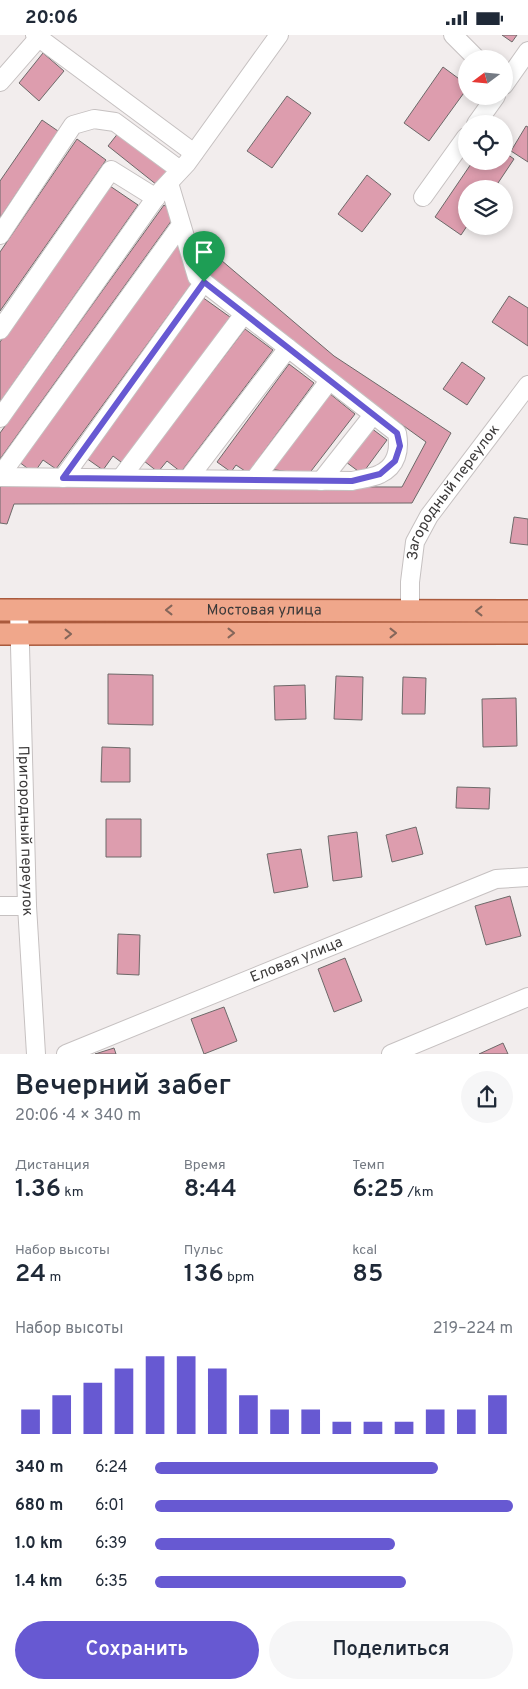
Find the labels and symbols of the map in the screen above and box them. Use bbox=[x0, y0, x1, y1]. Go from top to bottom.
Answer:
north arrow bbox=[458, 50, 512, 105]
pin bbox=[183, 231, 225, 282]
street label: Загородный переулок bbox=[403, 421, 504, 561]
street label: Мостовая улица bbox=[206, 601, 322, 620]
one-way arrow bbox=[164, 605, 172, 615]
one-way arrow bbox=[475, 606, 483, 616]
one-way arrow bbox=[227, 628, 235, 638]
one-way arrow bbox=[390, 628, 397, 638]
one-way arrow bbox=[64, 629, 72, 639]
street label: Пригородный переулок bbox=[13, 745, 37, 917]
street label: Еловая улица bbox=[248, 933, 346, 987]

